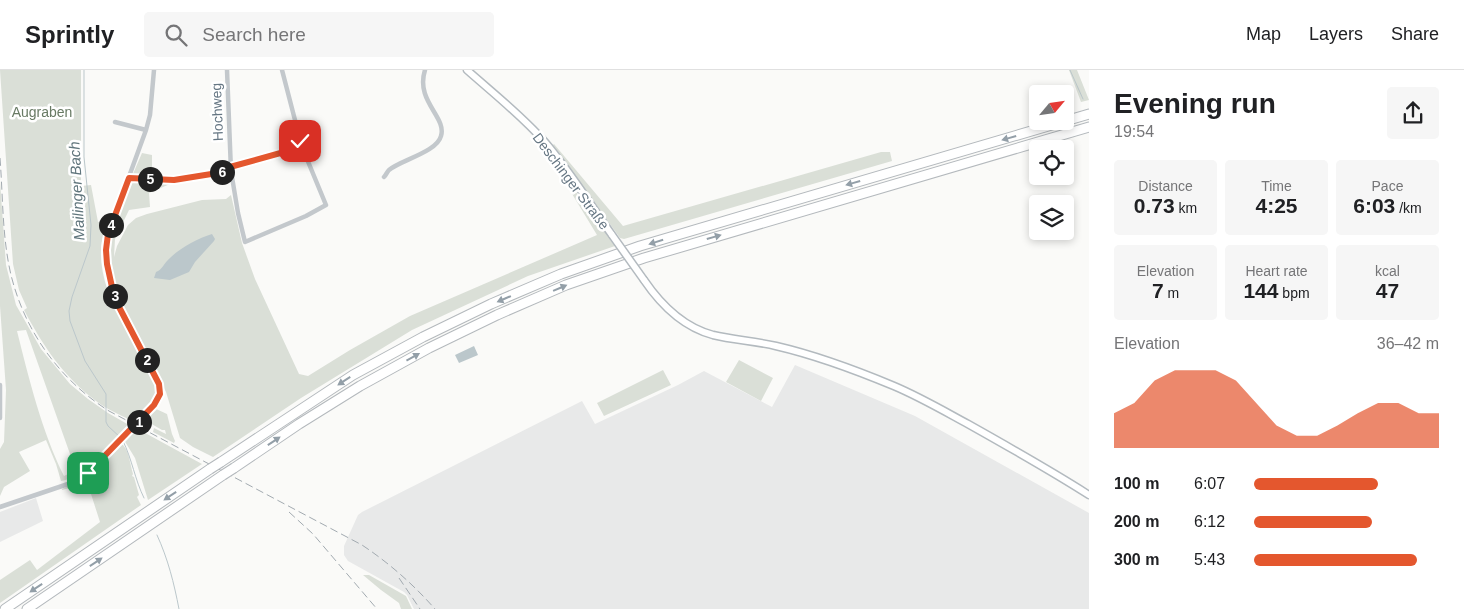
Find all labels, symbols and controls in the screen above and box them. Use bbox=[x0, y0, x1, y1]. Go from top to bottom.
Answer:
search box bbox=[144, 12, 494, 57]
text: Sprintly bbox=[25, 21, 114, 48]
icon: search bbox=[162, 21, 190, 49]
text: Search here bbox=[202, 24, 306, 45]
text: Map bbox=[1246, 24, 1281, 44]
text: Layers bbox=[1309, 24, 1363, 44]
text: Share bbox=[1391, 24, 1439, 44]
street label: Hochweg bbox=[208, 83, 226, 141]
north arrow bbox=[1029, 85, 1074, 130]
map controls bbox=[1029, 85, 1074, 240]
button: share bbox=[1387, 87, 1439, 139]
text: Evening run bbox=[1114, 88, 1276, 119]
park label: Augraben bbox=[12, 104, 72, 120]
pin bbox=[279, 120, 321, 162]
text: 19:54 bbox=[1114, 123, 1154, 140]
icon: check bbox=[286, 127, 314, 155]
street label: Deschinger Straße bbox=[529, 130, 613, 233]
one-way arrow bbox=[1001, 134, 1016, 142]
button: locate bbox=[1029, 140, 1074, 185]
water label: Mailinger Bach bbox=[65, 141, 88, 241]
pin: 6 bbox=[210, 160, 234, 184]
text: 6 bbox=[219, 164, 226, 180]
pin: 5 bbox=[138, 166, 162, 192]
text: 5 bbox=[147, 171, 154, 187]
text: Distance bbox=[1138, 178, 1193, 194]
text: Time bbox=[1261, 178, 1292, 194]
text: Pace bbox=[1372, 178, 1403, 194]
one-way arrow bbox=[845, 180, 860, 188]
text: 0.73 bbox=[1134, 194, 1175, 217]
text: 4:25 bbox=[1255, 194, 1298, 217]
text: 6:03 bbox=[1353, 194, 1395, 217]
button: layers bbox=[1029, 195, 1074, 240]
text: km bbox=[1175, 200, 1197, 216]
text: /km bbox=[1395, 200, 1422, 216]
pin: 4 bbox=[98, 212, 124, 238]
text: 4 bbox=[108, 217, 115, 233]
one-way arrow bbox=[707, 233, 722, 241]
one-way arrow bbox=[648, 238, 663, 246]
text: Elevation bbox=[1137, 263, 1194, 279]
text: Heart rate bbox=[1245, 263, 1308, 279]
text: kcal bbox=[1375, 263, 1400, 279]
text: 7 bbox=[1152, 279, 1164, 302]
text: 144 bbox=[1243, 279, 1278, 302]
text: 47 bbox=[1376, 279, 1399, 302]
pin: 3 bbox=[102, 284, 128, 308]
one-way arrow bbox=[553, 284, 568, 292]
text: m bbox=[1164, 285, 1179, 301]
text: bpm bbox=[1278, 285, 1310, 301]
text: 3 bbox=[112, 288, 119, 304]
one-way arrow bbox=[497, 295, 511, 303]
text: Elevation bbox=[1114, 335, 1180, 352]
text: 36–42 m bbox=[1377, 335, 1439, 352]
pin: 2 bbox=[134, 348, 160, 372]
text: 2 bbox=[144, 352, 151, 368]
one-way arrow bbox=[406, 352, 420, 361]
one-way arrow bbox=[337, 377, 351, 386]
pin: 1 bbox=[126, 410, 152, 434]
text: 1 bbox=[136, 414, 143, 430]
one-way arrow bbox=[267, 436, 281, 445]
pin bbox=[67, 452, 109, 494]
icon: arrive bbox=[74, 459, 102, 487]
text: 100 m bbox=[1114, 475, 1159, 492]
text: 6:07 bbox=[1194, 475, 1225, 492]
one-way arrow bbox=[163, 491, 177, 501]
text: 200 m bbox=[1114, 513, 1159, 530]
text: 6:12 bbox=[1194, 513, 1225, 530]
text: 300 m bbox=[1114, 551, 1159, 568]
text: 5:43 bbox=[1194, 551, 1225, 568]
one-way arrow bbox=[89, 557, 103, 567]
one-way arrow bbox=[29, 583, 43, 593]

